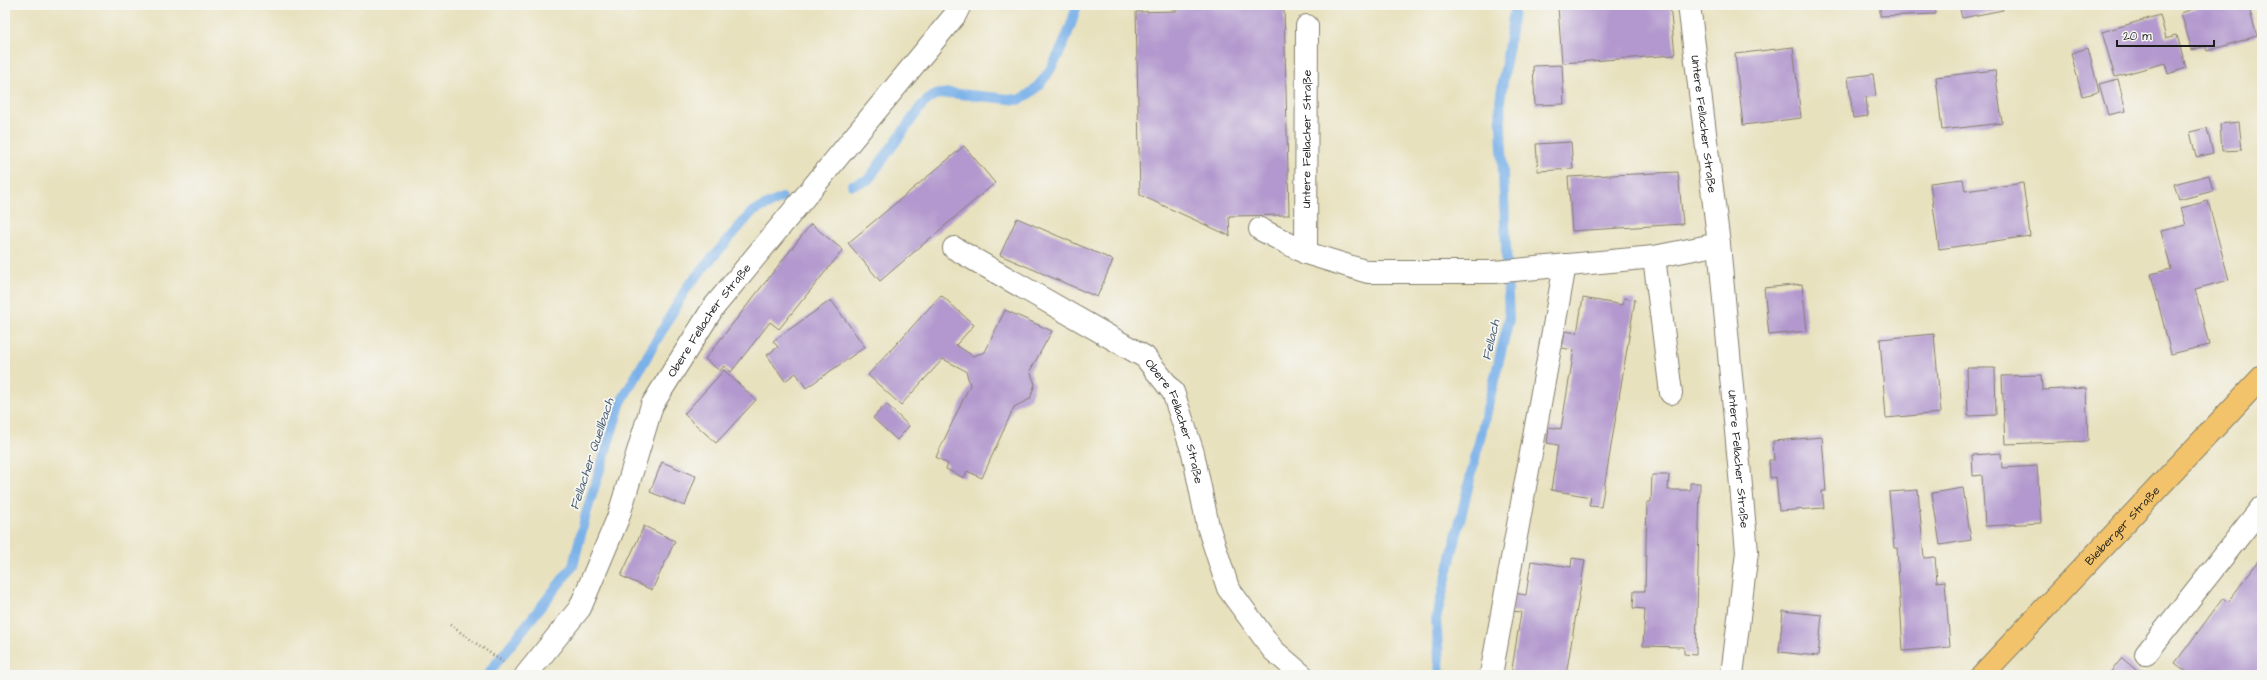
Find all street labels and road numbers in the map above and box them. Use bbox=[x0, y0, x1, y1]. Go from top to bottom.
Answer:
street label: Untere Fellacher Straße bbox=[1687, 54, 1721, 194]
street label: Untere Fellacher Straße bbox=[1298, 69, 1315, 208]
street label: Obere Fellacher Straße bbox=[663, 259, 755, 380]
street label: Obere Fellacher Straße bbox=[1141, 355, 1208, 486]
street label: Untere Fellacher Straße bbox=[1724, 389, 1753, 530]
street label: Bleiberger Straße bbox=[2081, 482, 2164, 569]

